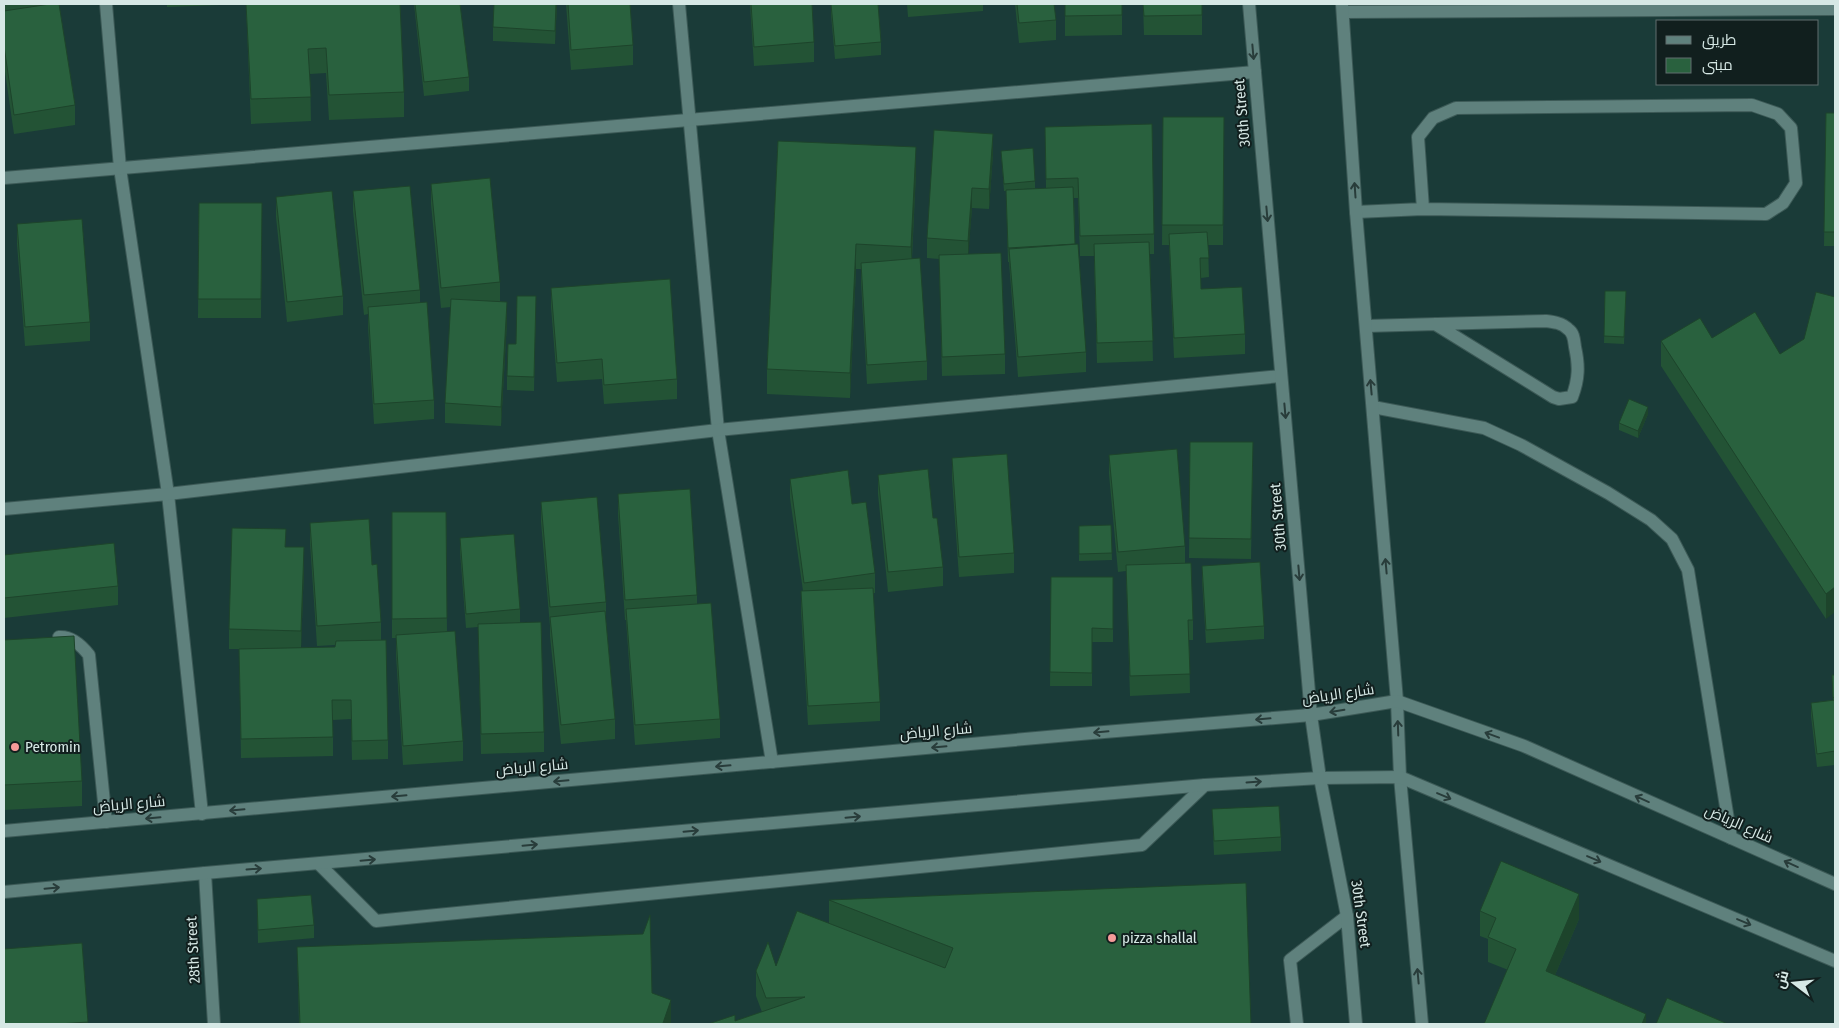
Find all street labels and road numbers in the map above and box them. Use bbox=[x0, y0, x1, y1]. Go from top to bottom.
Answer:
street label: 30th Street bbox=[1230, 78, 1254, 148]
street label: 30th Street bbox=[1266, 482, 1290, 552]
street label: شارع الرياض bbox=[1301, 680, 1376, 710]
street label: شارع الرياض bbox=[899, 719, 973, 745]
street label: شارع الرياض bbox=[495, 755, 569, 781]
street label: شارع الرياض bbox=[92, 792, 166, 818]
street label: شارع الرياض bbox=[1701, 801, 1776, 849]
street label: 30th Street bbox=[1347, 879, 1375, 949]
street label: 28th Street bbox=[182, 916, 204, 984]

